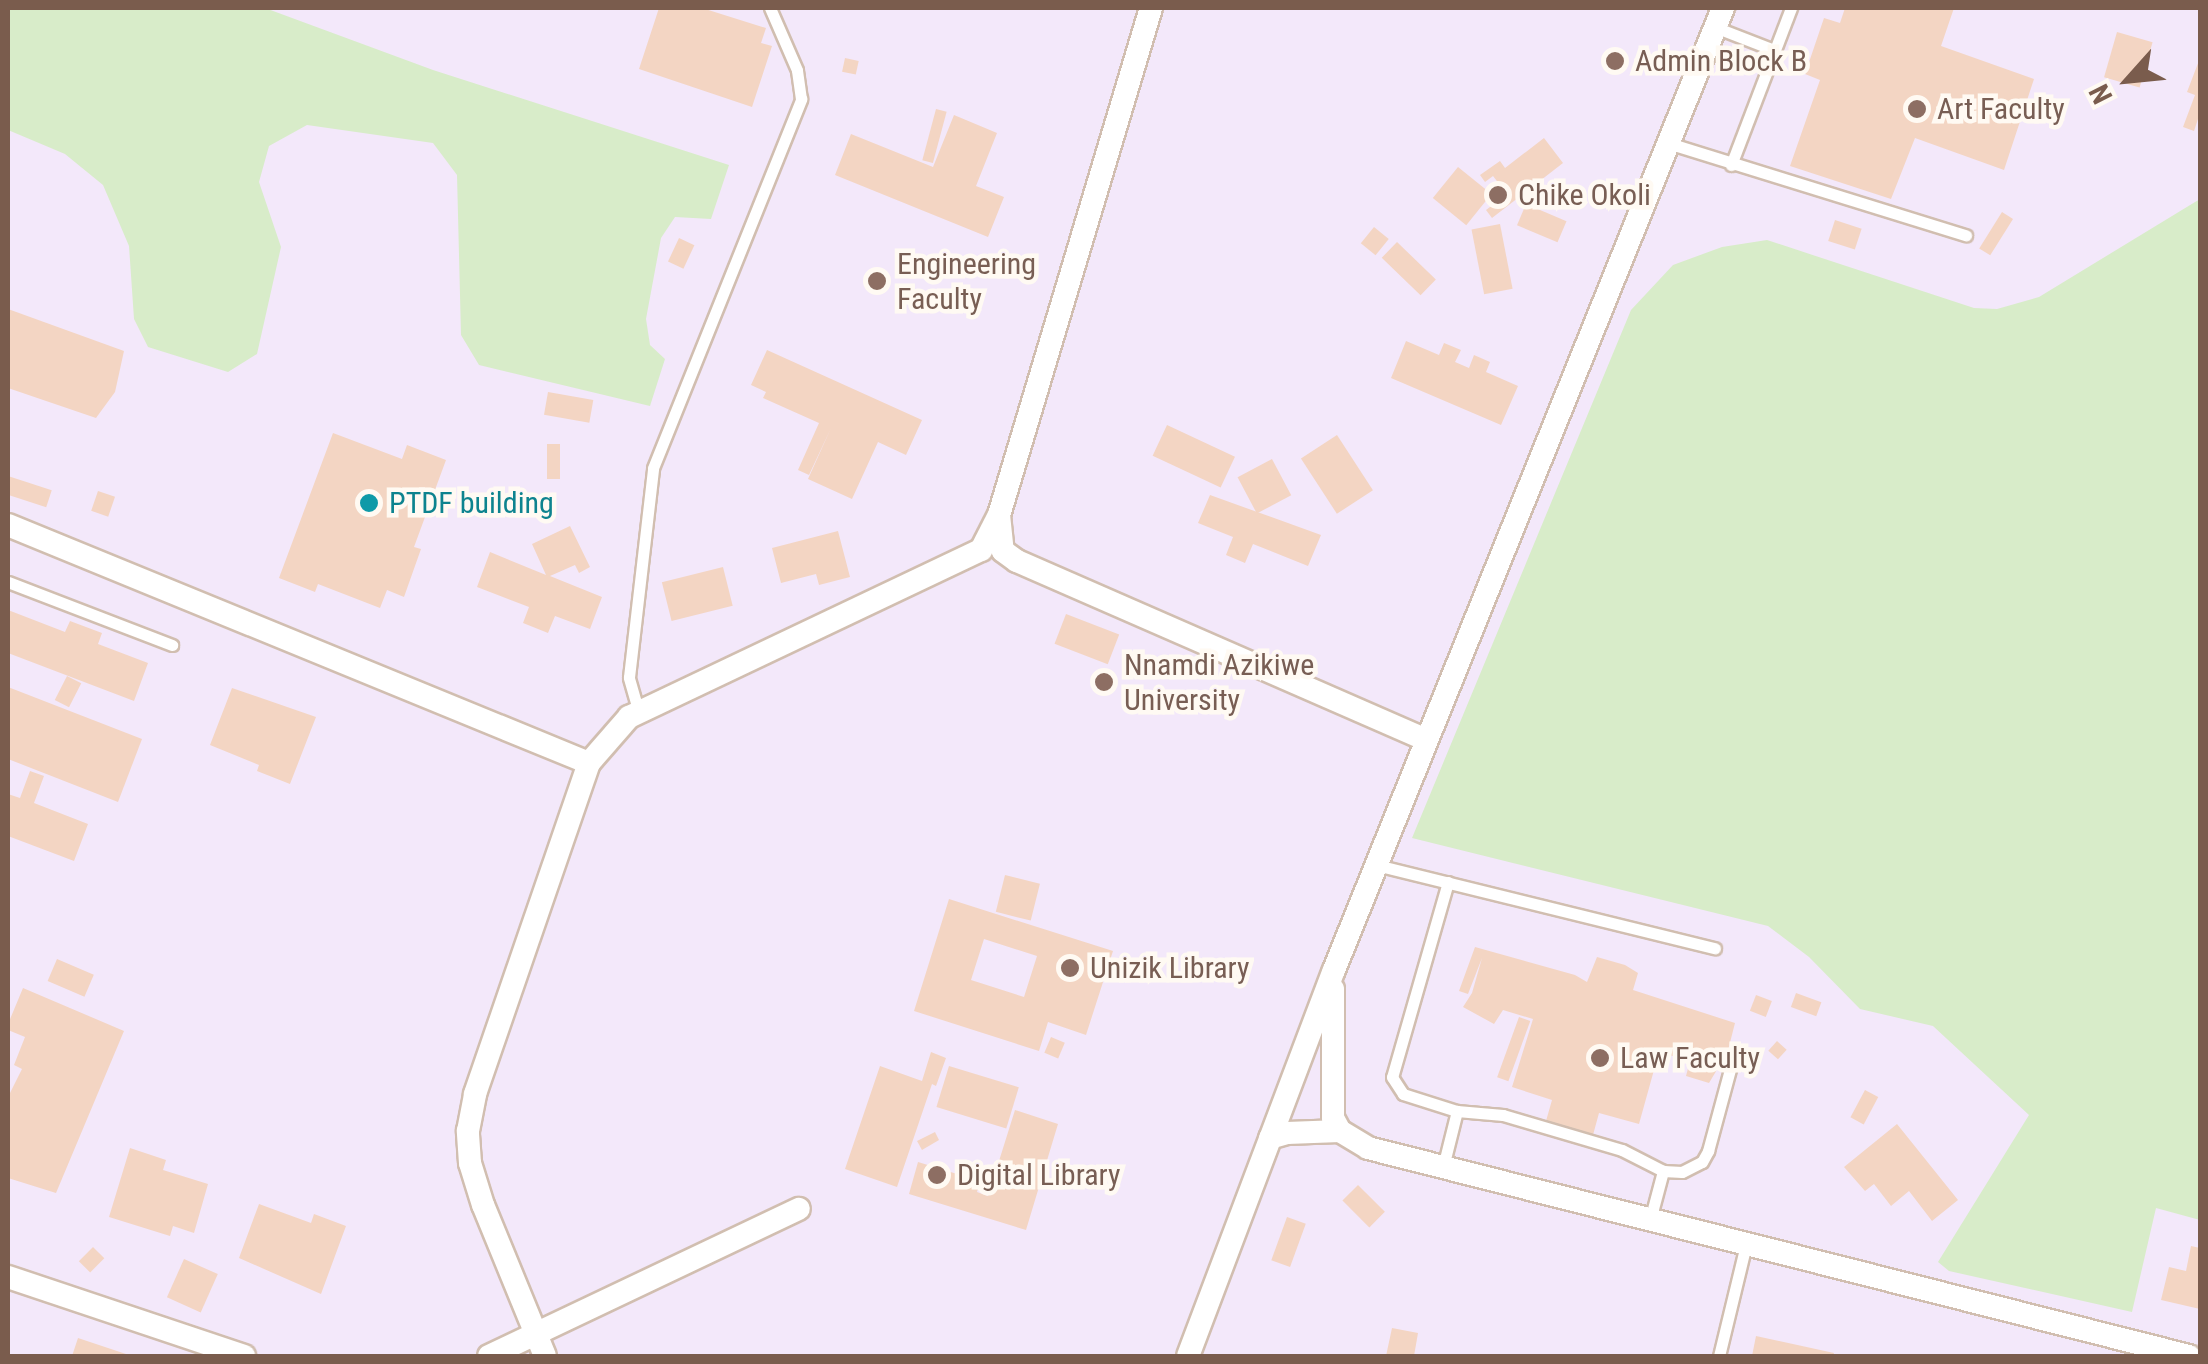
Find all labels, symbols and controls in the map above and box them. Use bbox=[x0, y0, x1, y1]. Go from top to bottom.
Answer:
north arrow bbox=[2078, 30, 2178, 130]
place label: Admin Block B bbox=[1635, 43, 1807, 79]
marker: Admin Block B bbox=[1604, 50, 1626, 72]
text: N bbox=[2082, 79, 2119, 109]
place label: Art Faculty bbox=[1937, 91, 2065, 127]
marker: Art Faculty bbox=[1906, 98, 1928, 120]
place label: Chike Okoli bbox=[1518, 177, 1651, 213]
marker: Chike Okoli bbox=[1487, 184, 1509, 206]
place label: Engineering Faculty bbox=[897, 246, 1036, 316]
marker: Engineering Faculty bbox=[866, 270, 888, 292]
place label: PTDF building bbox=[389, 485, 554, 521]
marker: PTDF building bbox=[358, 492, 380, 514]
place label: Nnamdi Azikiwe University bbox=[1124, 647, 1314, 718]
marker: Nnamdi Azikiwe University bbox=[1093, 671, 1115, 693]
place label: Unizik Library bbox=[1090, 950, 1249, 986]
marker: Unizik Library bbox=[1059, 957, 1081, 979]
place label: Law Faculty bbox=[1620, 1040, 1760, 1076]
marker: Law Faculty bbox=[1589, 1047, 1611, 1069]
place label: Digital Library bbox=[957, 1157, 1120, 1193]
marker: Digital Library bbox=[926, 1164, 948, 1186]

